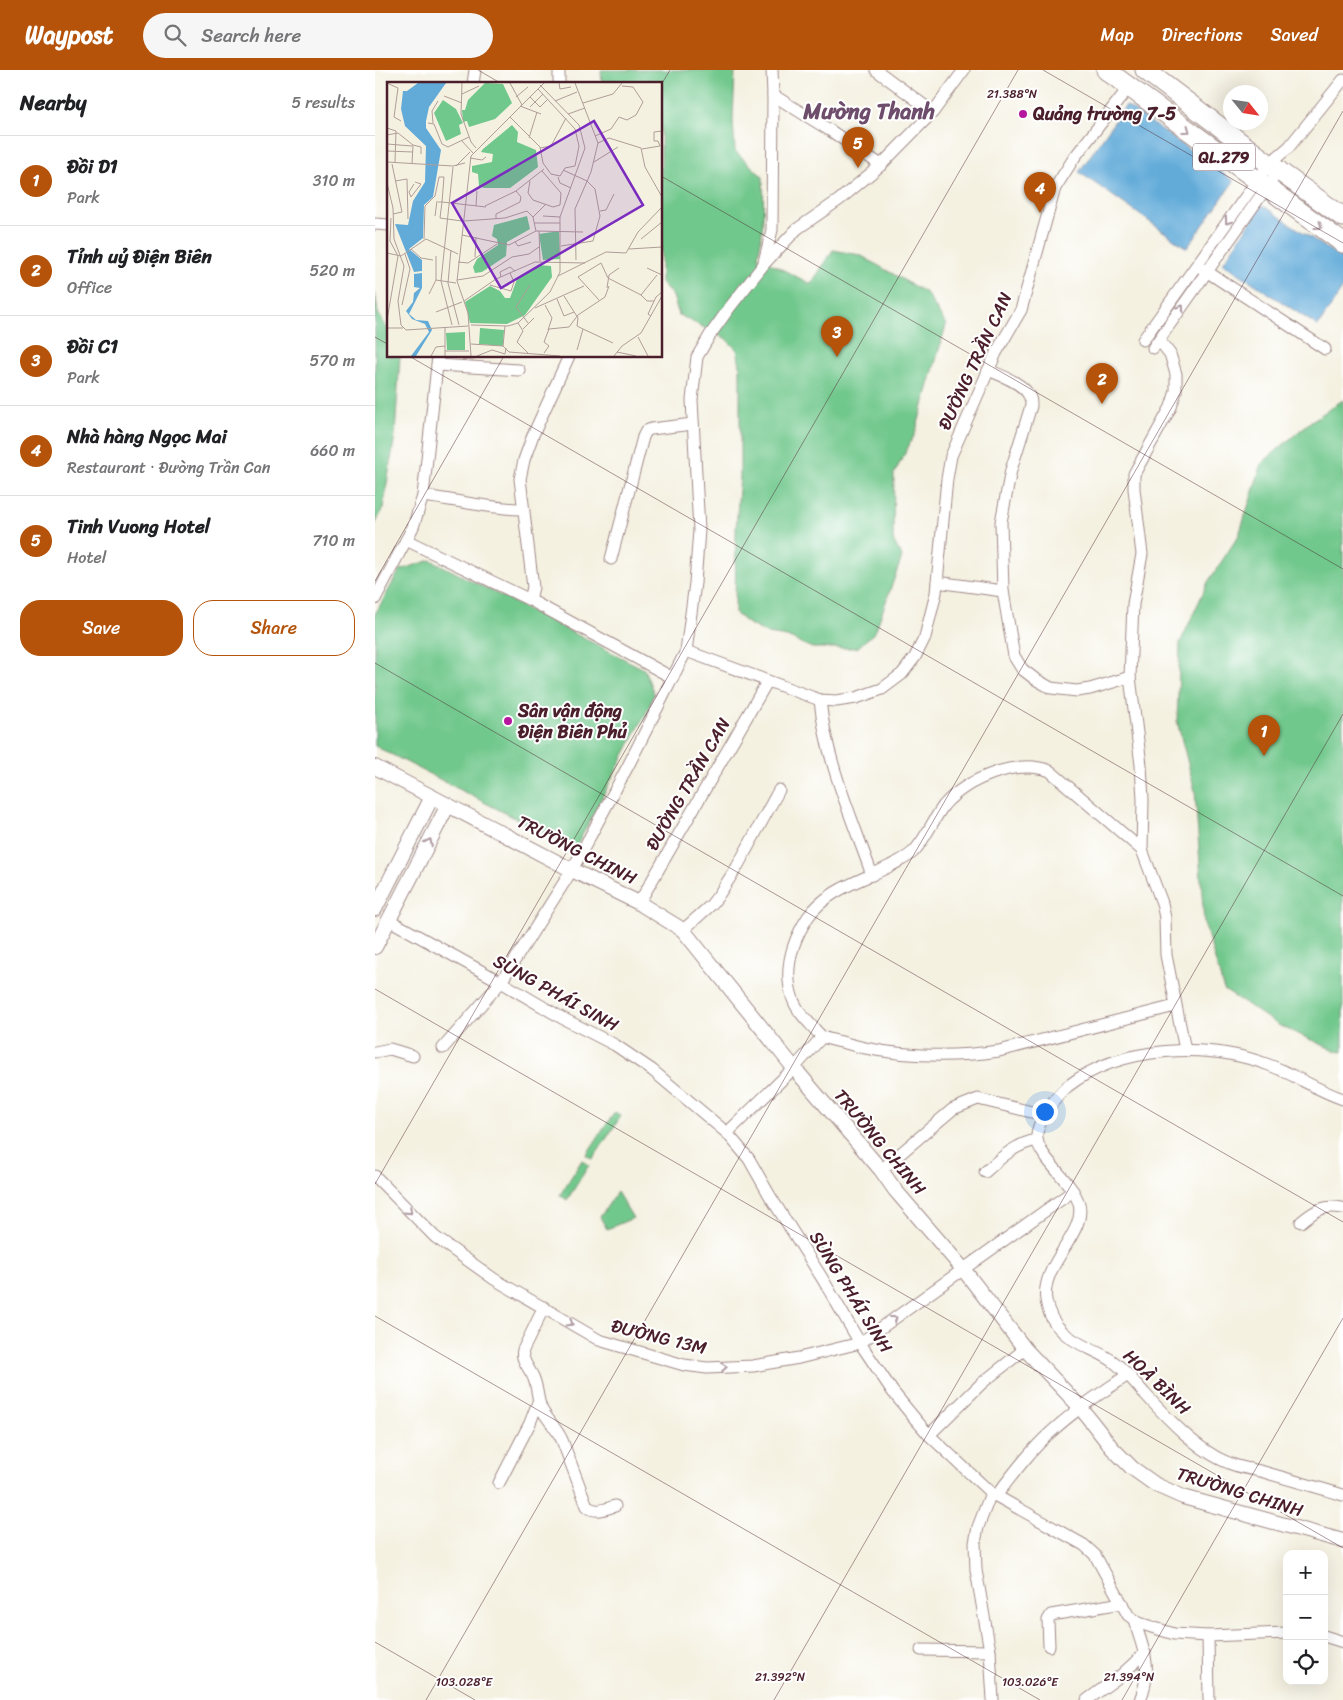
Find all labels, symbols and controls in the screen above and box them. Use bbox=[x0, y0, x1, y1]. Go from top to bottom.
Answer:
search box bbox=[143, 13, 493, 58]
text: Waypost bbox=[25, 14, 113, 56]
text: Search here bbox=[201, 19, 301, 52]
text: Map bbox=[1101, 19, 1134, 51]
text: Directions bbox=[1162, 19, 1243, 51]
text: Saved bbox=[1271, 19, 1318, 51]
icon: search bbox=[161, 21, 189, 49]
inset map bbox=[387, 82, 663, 358]
text: 21.388°N bbox=[987, 83, 1038, 105]
text: Nearby bbox=[20, 84, 86, 122]
north arrow bbox=[1223, 85, 1268, 130]
text: 5 results bbox=[291, 88, 355, 117]
district label: Mường Thanh bbox=[802, 92, 935, 131]
place label: Quảng trường 7-5 bbox=[1033, 98, 1176, 130]
marker: Quảng trường 7-5 bbox=[1017, 108, 1029, 120]
one-way arrow bbox=[1181, 124, 1191, 133]
pin: 5 bbox=[842, 127, 874, 168]
road number: QL.279 bbox=[1193, 144, 1255, 170]
text: Đồi D1 bbox=[67, 150, 118, 183]
text: 1 bbox=[33, 166, 39, 195]
text: 310 m bbox=[313, 166, 355, 195]
pin: 4 bbox=[1024, 172, 1056, 213]
text: Park bbox=[67, 183, 100, 212]
one-way arrow bbox=[1225, 215, 1234, 225]
one-way arrow bbox=[1313, 219, 1322, 229]
text: Tỉnh uỷ Điện Biên bbox=[67, 240, 212, 273]
text: 2 bbox=[31, 256, 41, 285]
text: 520 m bbox=[309, 256, 355, 285]
text: Office bbox=[67, 273, 112, 302]
street label: ĐƯỜNG TRẦN CAN bbox=[929, 286, 1021, 436]
one-way arrow bbox=[1175, 305, 1184, 314]
pin: 3 bbox=[821, 316, 853, 357]
text: Đồi C1 bbox=[67, 330, 118, 363]
text: 3 bbox=[32, 346, 40, 375]
text: 570 m bbox=[310, 346, 355, 375]
text: Park bbox=[67, 363, 100, 392]
pin: 2 bbox=[1086, 363, 1118, 404]
text: Nhà hàng Ngọc Mai bbox=[67, 420, 227, 453]
text: 4 bbox=[31, 436, 41, 465]
text: 660 m bbox=[310, 436, 355, 465]
text: Restaurant · Đường Trần Can bbox=[67, 453, 271, 482]
text: Tinh Vuong Hotel bbox=[67, 510, 210, 543]
text: 5 bbox=[31, 526, 41, 555]
text: 710 m bbox=[312, 526, 355, 555]
text: Hotel bbox=[67, 543, 106, 572]
button: Save bbox=[20, 600, 183, 656]
button: Share bbox=[193, 600, 355, 656]
place label: Sân vận động Điện Biên Phủ bbox=[517, 695, 627, 748]
street label: ĐƯỜNG TRẦN CAN bbox=[637, 711, 739, 857]
marker: Sân vận động Điện Biên Phủ bbox=[502, 715, 514, 727]
pin: 1 bbox=[1248, 715, 1280, 756]
street label: TRƯỜNG CHINH bbox=[511, 806, 643, 894]
one-way arrow bbox=[423, 838, 433, 847]
street label: SÙNG PHÁI SINH bbox=[487, 945, 625, 1041]
street label: TRƯỜNG CHINH bbox=[826, 1081, 935, 1203]
your location bbox=[1032, 1099, 1058, 1125]
one-way arrow bbox=[403, 1205, 412, 1214]
street label: SÙNG PHÁI SINH bbox=[800, 1224, 902, 1360]
street label: ĐƯỜNG 13M bbox=[608, 1310, 710, 1364]
one-way arrow bbox=[888, 1316, 898, 1325]
one-way arrow bbox=[565, 1317, 574, 1326]
street label: HOÀ BÌNH bbox=[1115, 1341, 1199, 1423]
one-way arrow bbox=[721, 1362, 729, 1373]
street label: TRƯỜNG CHINH bbox=[1173, 1458, 1308, 1527]
map controls bbox=[1283, 1550, 1328, 1685]
button: + bbox=[1283, 1550, 1328, 1595]
button: − bbox=[1283, 1595, 1328, 1640]
button: locate bbox=[1283, 1640, 1328, 1685]
text: 21.392°N bbox=[755, 1666, 806, 1688]
text: 21.394°N bbox=[1104, 1666, 1155, 1688]
text: 103.028°E bbox=[436, 1671, 494, 1693]
text: 103.026°E bbox=[1002, 1671, 1059, 1693]

